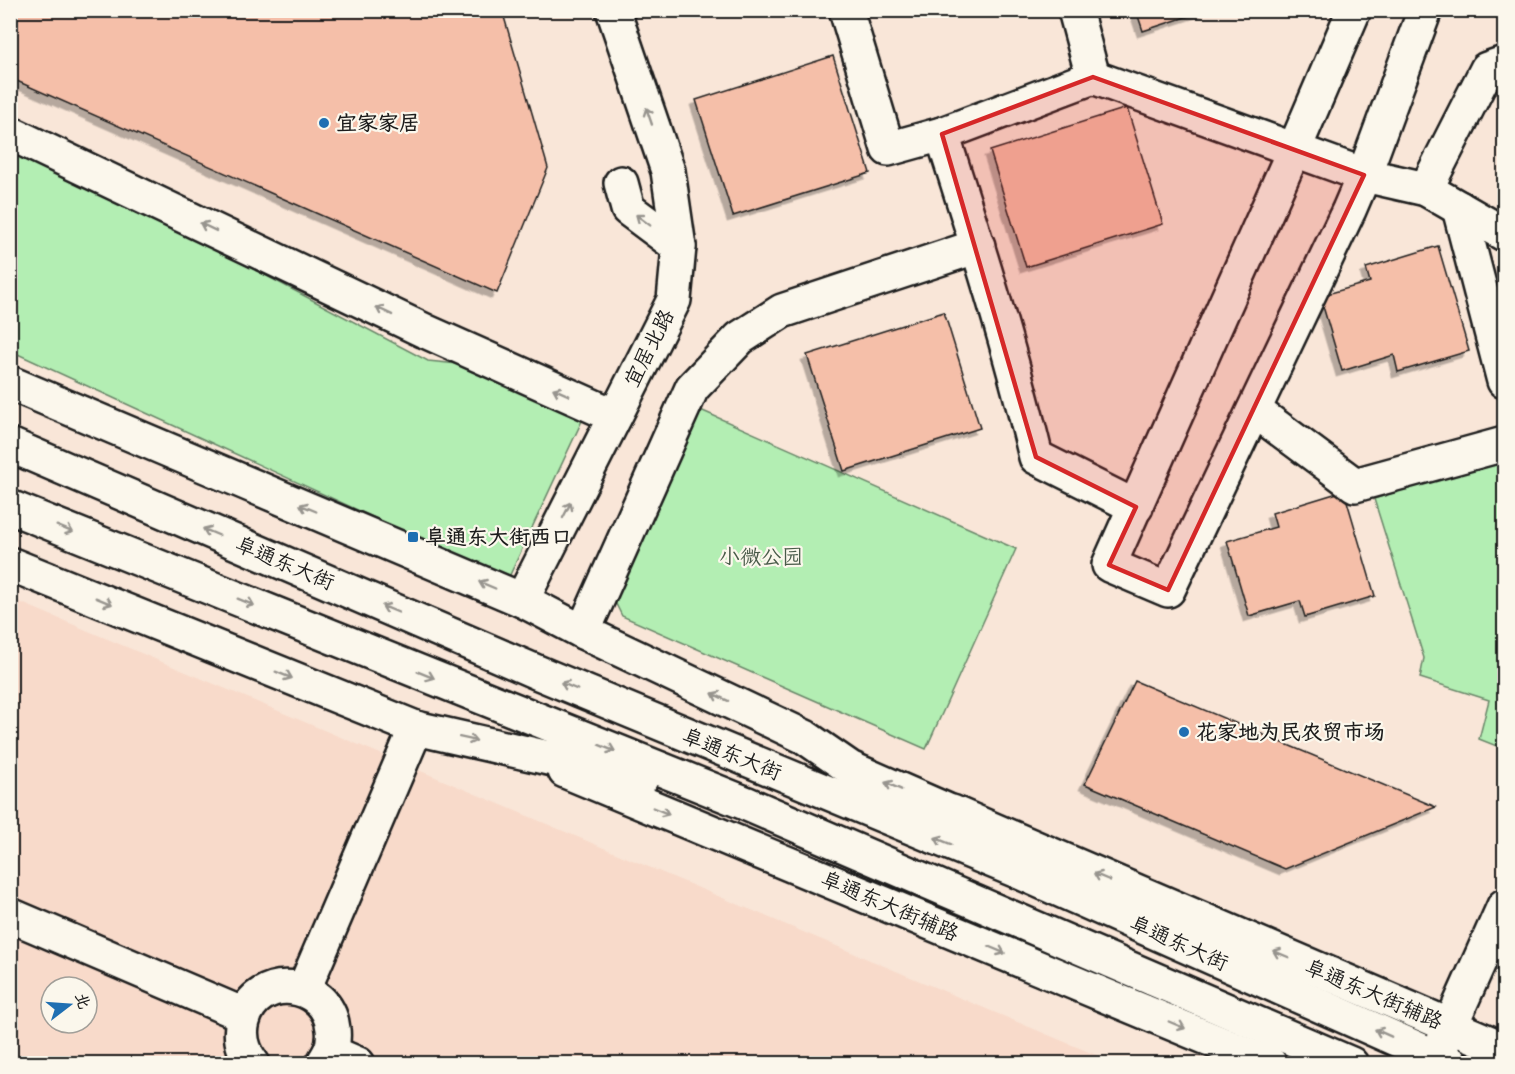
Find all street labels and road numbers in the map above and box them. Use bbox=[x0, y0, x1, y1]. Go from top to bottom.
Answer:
street label: 宜居北路 bbox=[618, 305, 679, 391]
street label: 阜通东大街 bbox=[232, 531, 338, 595]
street label: 阜通东大街 bbox=[679, 722, 786, 785]
street label: 阜通东大街辅路 bbox=[818, 865, 963, 946]
street label: 阜通东大街 bbox=[1126, 910, 1232, 975]
street label: 阜通东大街辅路 bbox=[1302, 953, 1447, 1034]

